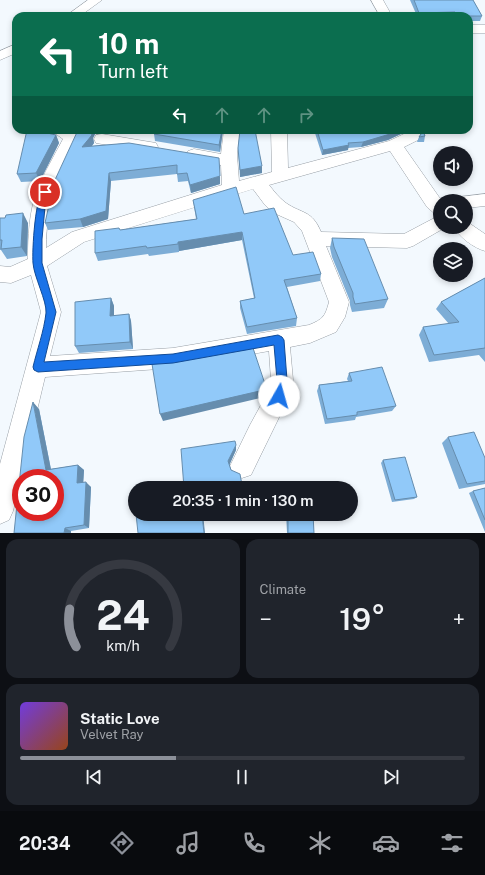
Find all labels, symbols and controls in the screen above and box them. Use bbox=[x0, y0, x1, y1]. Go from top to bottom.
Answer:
text: 10 m bbox=[98, 27, 159, 60]
icon: left bbox=[32, 28, 84, 80]
text: Turn left bbox=[98, 61, 168, 82]
icon: left bbox=[169, 104, 191, 126]
icon: ahead bbox=[211, 104, 233, 126]
icon: ahead bbox=[253, 104, 275, 126]
icon: right bbox=[295, 104, 317, 126]
map controls bbox=[433, 146, 473, 282]
button: sound bbox=[433, 146, 473, 186]
pin bbox=[28, 175, 62, 209]
icon: arrive bbox=[34, 181, 56, 203]
button: search bbox=[433, 194, 473, 234]
button: layers bbox=[433, 242, 473, 282]
position arrow bbox=[258, 375, 300, 417]
speed limit sign: 30 bbox=[12, 469, 64, 521]
text: 20:35 · 1 min · 130 m bbox=[172, 492, 314, 509]
text: Climate bbox=[260, 582, 306, 597]
text: 24 bbox=[96, 589, 150, 638]
text: 19° bbox=[339, 601, 385, 637]
text: − bbox=[260, 606, 272, 632]
text: + bbox=[453, 606, 465, 632]
text: km/h bbox=[106, 636, 140, 653]
text: Static Love bbox=[80, 710, 160, 727]
text: Velvet Ray bbox=[80, 727, 144, 742]
icon: previous bbox=[83, 766, 105, 788]
icon: pause bbox=[231, 766, 253, 788]
icon: next bbox=[380, 766, 402, 788]
icon: directions bbox=[108, 829, 136, 857]
icon: music bbox=[174, 829, 202, 857]
icon: phone bbox=[240, 829, 268, 857]
icon: climate bbox=[306, 829, 334, 857]
icon: car bbox=[372, 829, 400, 857]
icon: filters bbox=[438, 829, 466, 857]
text: 20:34 bbox=[19, 833, 71, 854]

